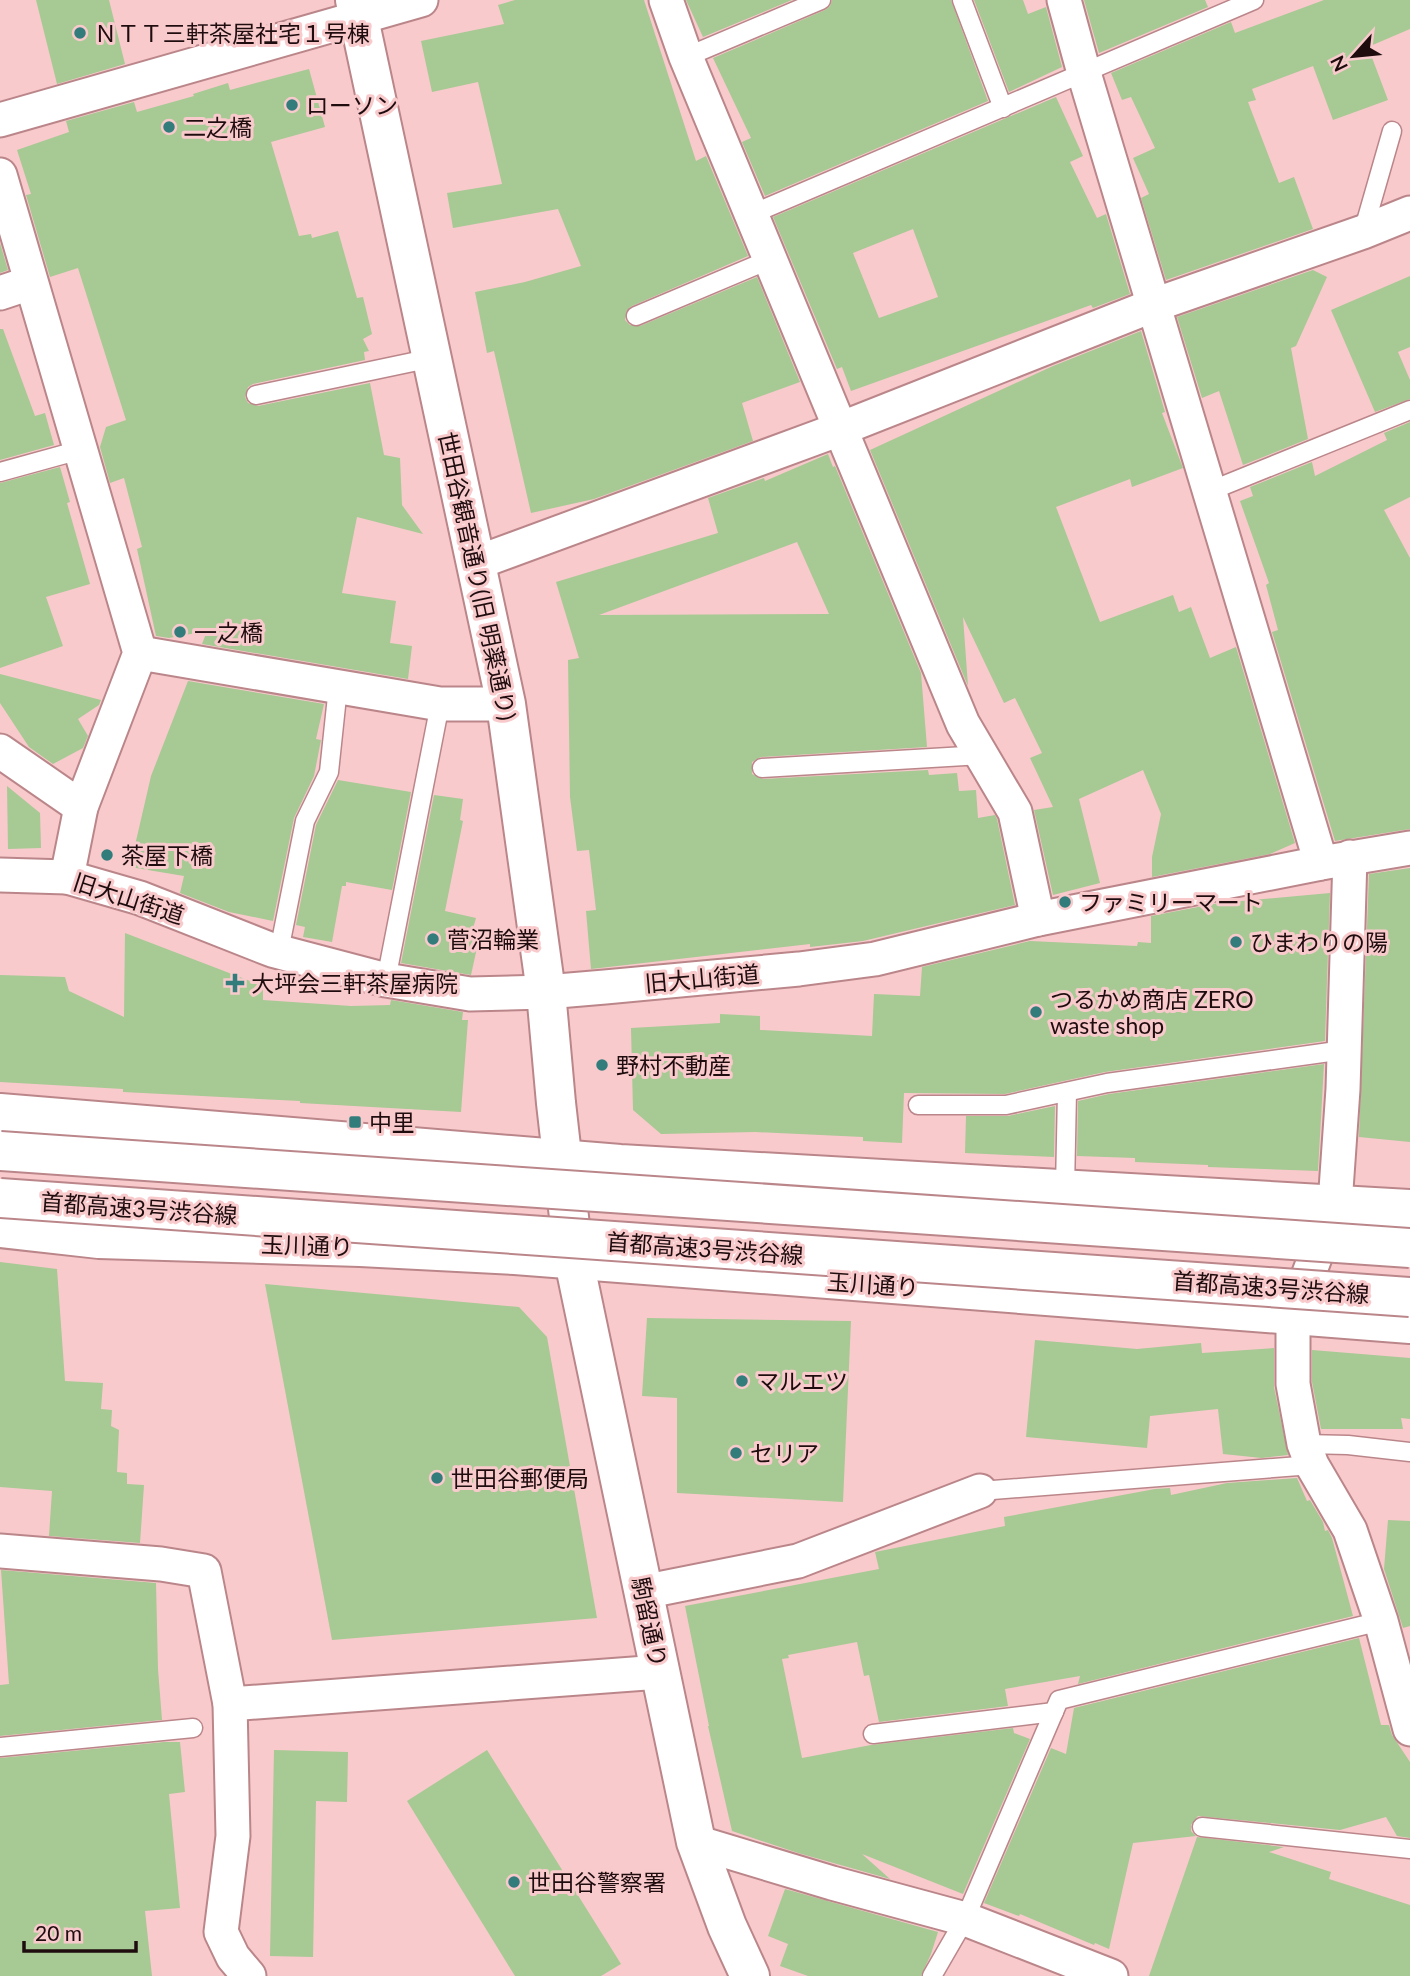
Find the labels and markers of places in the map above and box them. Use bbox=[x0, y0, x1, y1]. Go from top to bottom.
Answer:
place label: ＮＴＴ三軒茶屋社宅１号棟 bbox=[94, 19, 370, 47]
marker: ＮＴＴ三軒茶屋社宅１号棟 bbox=[72, 25, 88, 41]
place label: ローソン bbox=[306, 91, 398, 119]
marker: ローソン bbox=[284, 97, 300, 113]
place label: 二之橋 bbox=[183, 113, 252, 141]
marker: 二之橋 bbox=[161, 119, 177, 135]
place label: 一之橋 bbox=[194, 618, 263, 646]
marker: 一之橋 bbox=[172, 624, 188, 640]
place label: 茶屋下橋 bbox=[121, 841, 213, 869]
marker: 茶屋下橋 bbox=[99, 847, 115, 863]
place label: ファミリーマート bbox=[1079, 888, 1263, 916]
marker: ファミリーマート bbox=[1057, 894, 1073, 910]
place label: 菅沼輪業 bbox=[447, 925, 539, 953]
place label: ひまわりの陽 bbox=[1250, 928, 1388, 956]
marker: 菅沼輪業 bbox=[425, 931, 441, 947]
marker: ひまわりの陽 bbox=[1228, 934, 1244, 950]
place label: 大坪会三軒茶屋病院 bbox=[251, 969, 458, 997]
marker: 大坪会三軒茶屋病院 bbox=[225, 973, 245, 993]
place label: つるかめ商店 ZERO waste shop bbox=[1050, 985, 1254, 1039]
marker: つるかめ商店 ZERO waste shop bbox=[1028, 1004, 1044, 1020]
place label: 野村不動産 bbox=[616, 1051, 731, 1079]
marker: 野村不動産 bbox=[594, 1057, 610, 1073]
place label: 中里 bbox=[369, 1108, 415, 1136]
marker: 中里 bbox=[347, 1114, 363, 1130]
place label: マルエツ bbox=[756, 1367, 848, 1395]
marker: マルエツ bbox=[734, 1373, 750, 1389]
place label: セリア bbox=[750, 1439, 819, 1467]
marker: セリア bbox=[728, 1445, 744, 1461]
place label: 世田谷郵便局 bbox=[451, 1464, 589, 1492]
marker: 世田谷郵便局 bbox=[429, 1470, 445, 1486]
place label: 世田谷警察署 bbox=[528, 1868, 666, 1896]
marker: 世田谷警察署 bbox=[506, 1874, 522, 1890]

